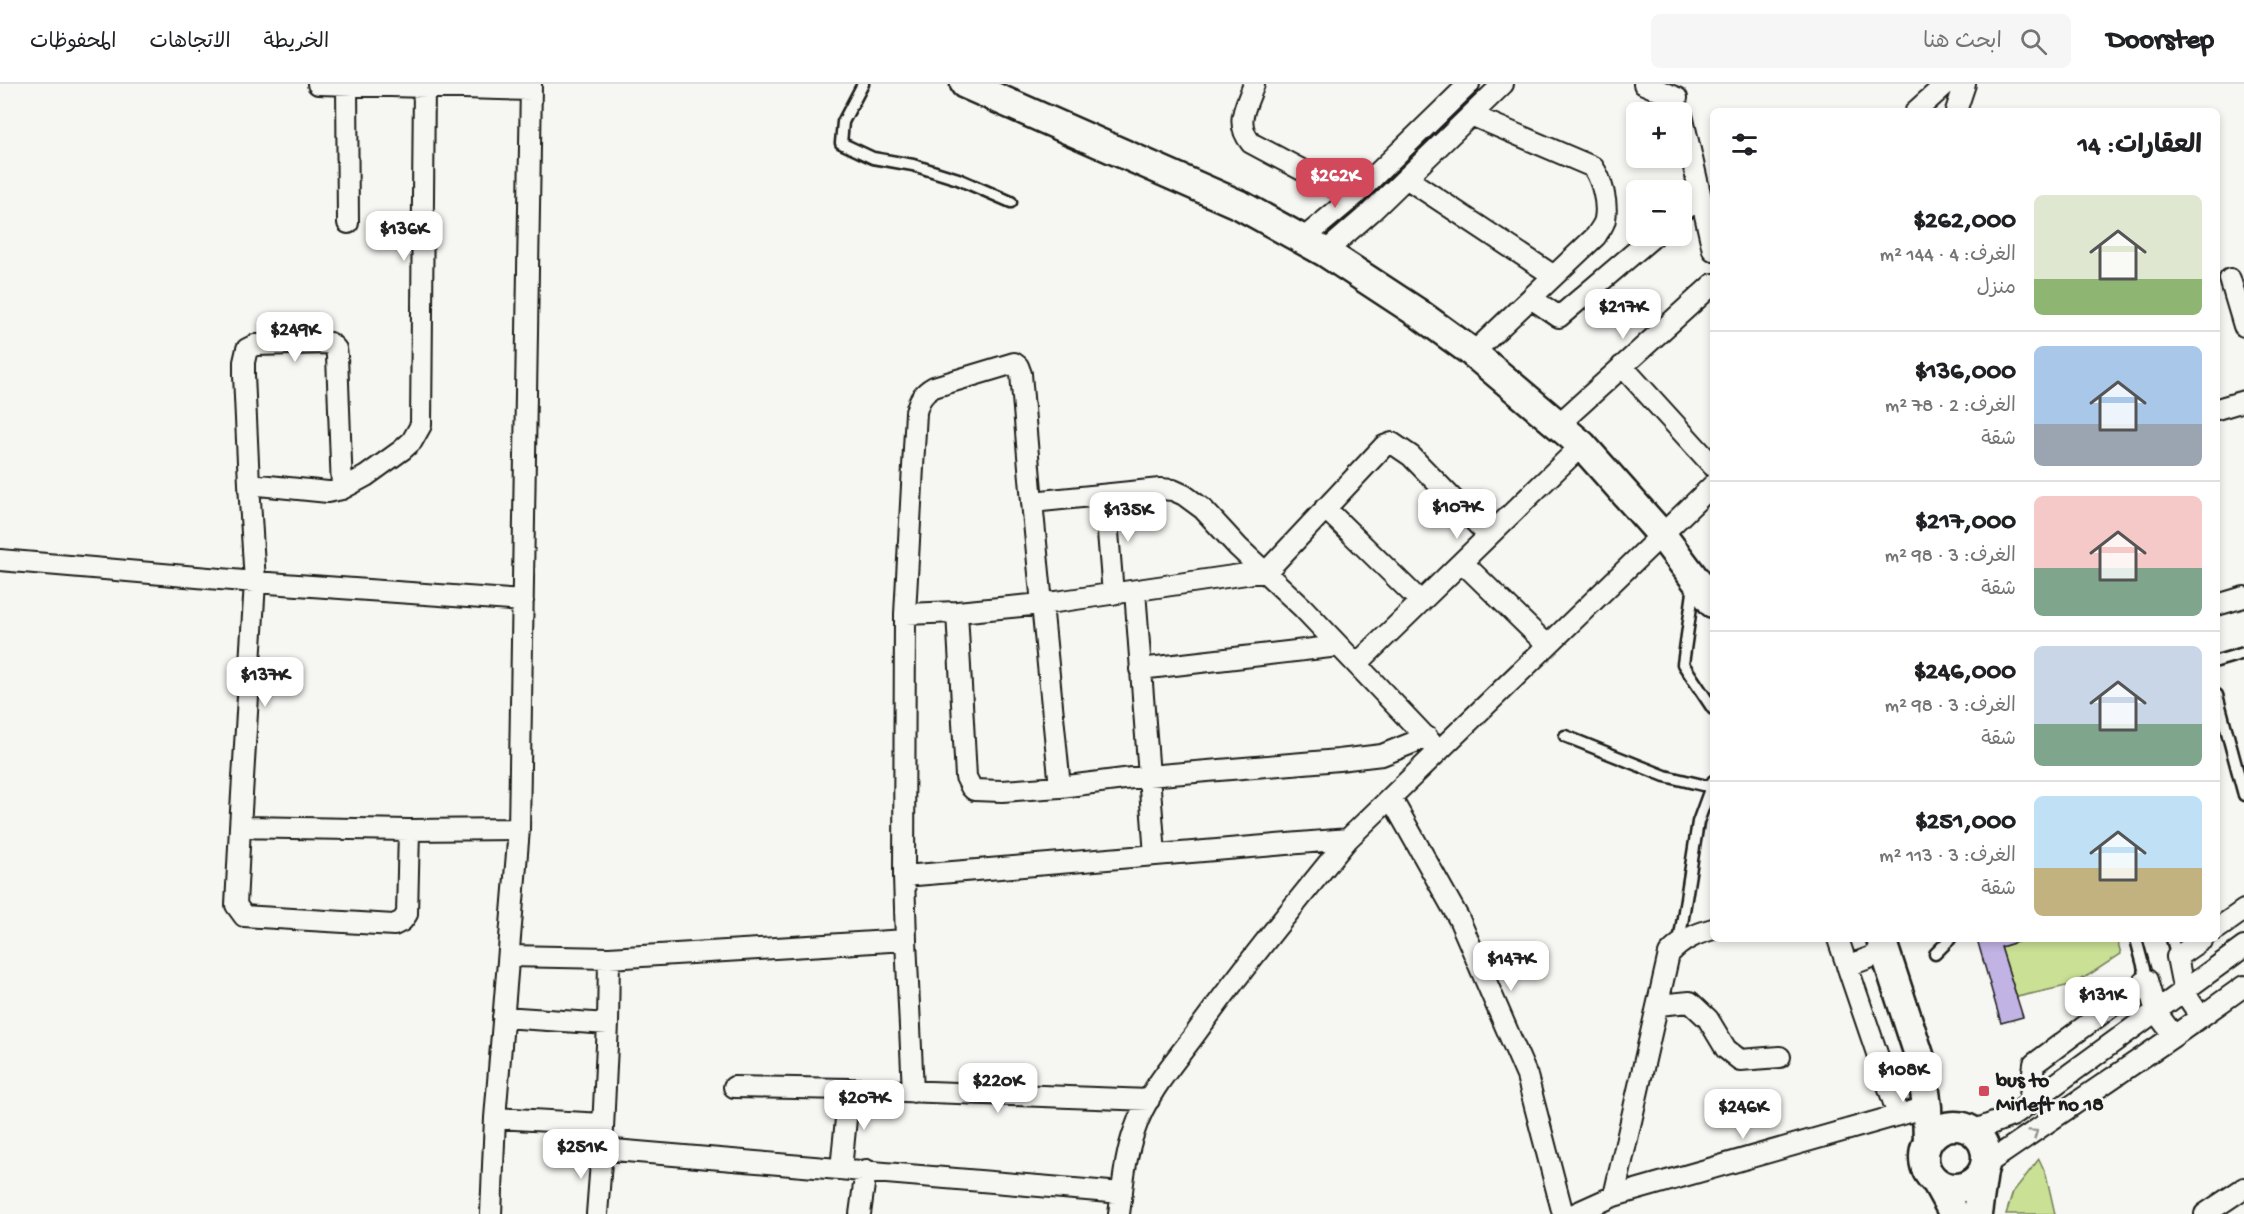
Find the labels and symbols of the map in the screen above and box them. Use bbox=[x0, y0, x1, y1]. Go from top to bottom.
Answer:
pin: $262K bbox=[1293, 158, 1377, 209]
pin: $136K bbox=[362, 211, 446, 262]
pin: $217K bbox=[1581, 289, 1665, 340]
pin: $249K bbox=[253, 312, 337, 363]
pin: $107K bbox=[1415, 489, 1499, 540]
pin: $135K bbox=[1086, 492, 1170, 543]
pin: $137K bbox=[223, 657, 307, 708]
pin: $147K bbox=[1469, 941, 1553, 992]
pin: $131K bbox=[2060, 977, 2144, 1028]
pin: $108K bbox=[1861, 1052, 1945, 1103]
pin: $220K bbox=[956, 1063, 1040, 1114]
place label: bus to Mirleft no 18 bbox=[1995, 1070, 2104, 1119]
pin: $207K bbox=[822, 1080, 906, 1131]
marker: bus to Mirleft no 18 bbox=[1977, 1084, 1991, 1098]
pin: $246K bbox=[1701, 1089, 1785, 1140]
pin: $251K bbox=[539, 1129, 623, 1180]
one-way arrow bbox=[2028, 1129, 2039, 1140]

